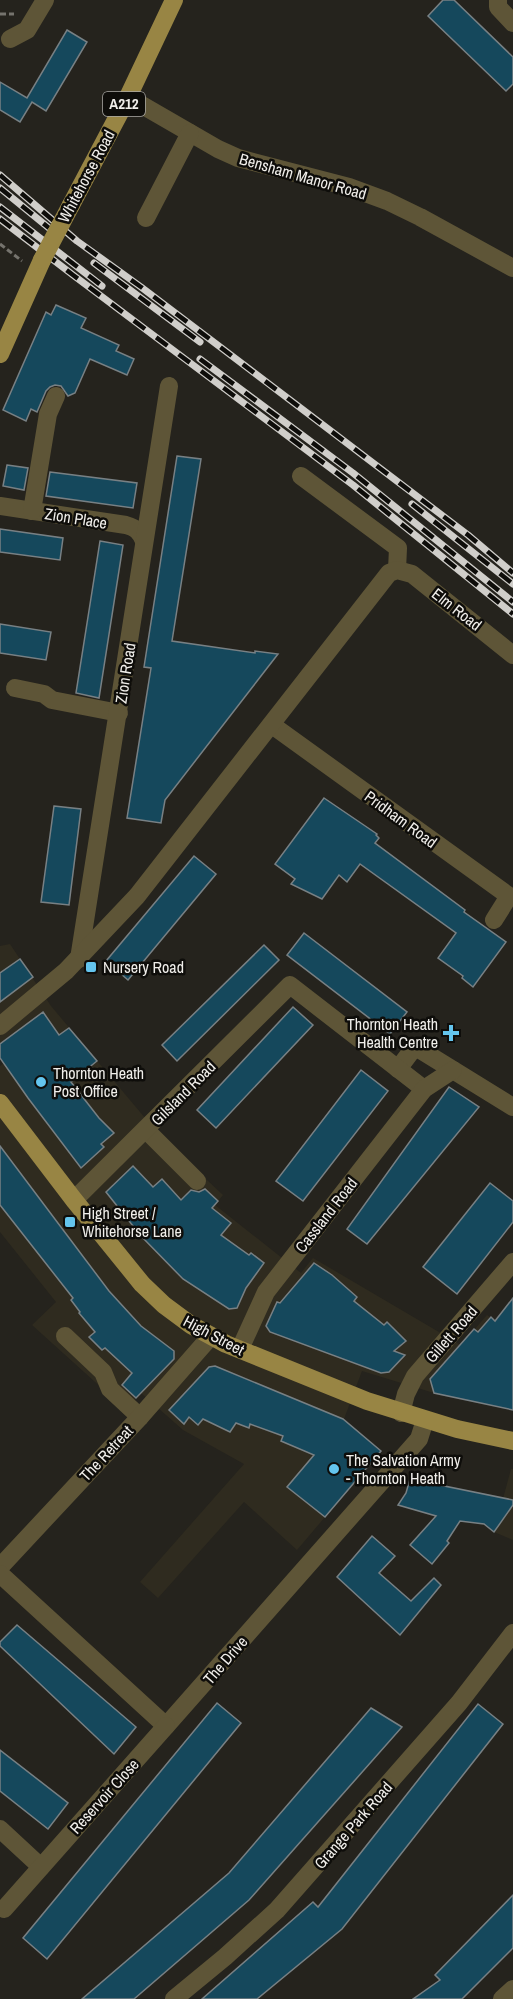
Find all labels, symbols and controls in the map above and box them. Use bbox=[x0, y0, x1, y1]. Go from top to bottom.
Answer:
road number: A212 bbox=[103, 92, 145, 116]
street label: Whitehorse Road bbox=[52, 126, 120, 226]
street label: Bensham Manor Road bbox=[237, 147, 369, 205]
street label: Zion Place bbox=[43, 502, 109, 534]
street label: Elm Road bbox=[428, 583, 486, 635]
street label: Zion Road bbox=[109, 641, 141, 705]
street label: Pridham Road bbox=[360, 785, 442, 853]
place label: Nursery Road bbox=[103, 956, 184, 978]
marker: Nursery Road bbox=[84, 960, 98, 974]
place label: Thornton Heath Health Centre bbox=[347, 1013, 438, 1053]
marker: Thornton Heath Health Centre bbox=[442, 1024, 460, 1042]
street label: Gilsland Road bbox=[146, 1056, 220, 1130]
place label: Thornton Heath Post Office bbox=[53, 1062, 144, 1102]
marker: Thornton Heath Post Office bbox=[34, 1075, 48, 1089]
street label: Cassland Road bbox=[290, 1173, 362, 1257]
place label: High Street / Whitehorse Lane bbox=[82, 1202, 182, 1242]
marker: High Street / Whitehorse Lane bbox=[63, 1215, 77, 1229]
street label: Gillett Road bbox=[420, 1301, 482, 1367]
street label: High Street bbox=[180, 1310, 249, 1360]
street label: The Retreat bbox=[74, 1420, 138, 1486]
place label: The Salvation Army - Thornton Heath bbox=[346, 1449, 461, 1489]
marker: The Salvation Army - Thornton Heath bbox=[327, 1462, 341, 1476]
street label: The Drive bbox=[198, 1631, 252, 1689]
street label: Reservoir Close bbox=[64, 1754, 144, 1838]
street label: Grange Park Road bbox=[309, 1776, 397, 1874]

